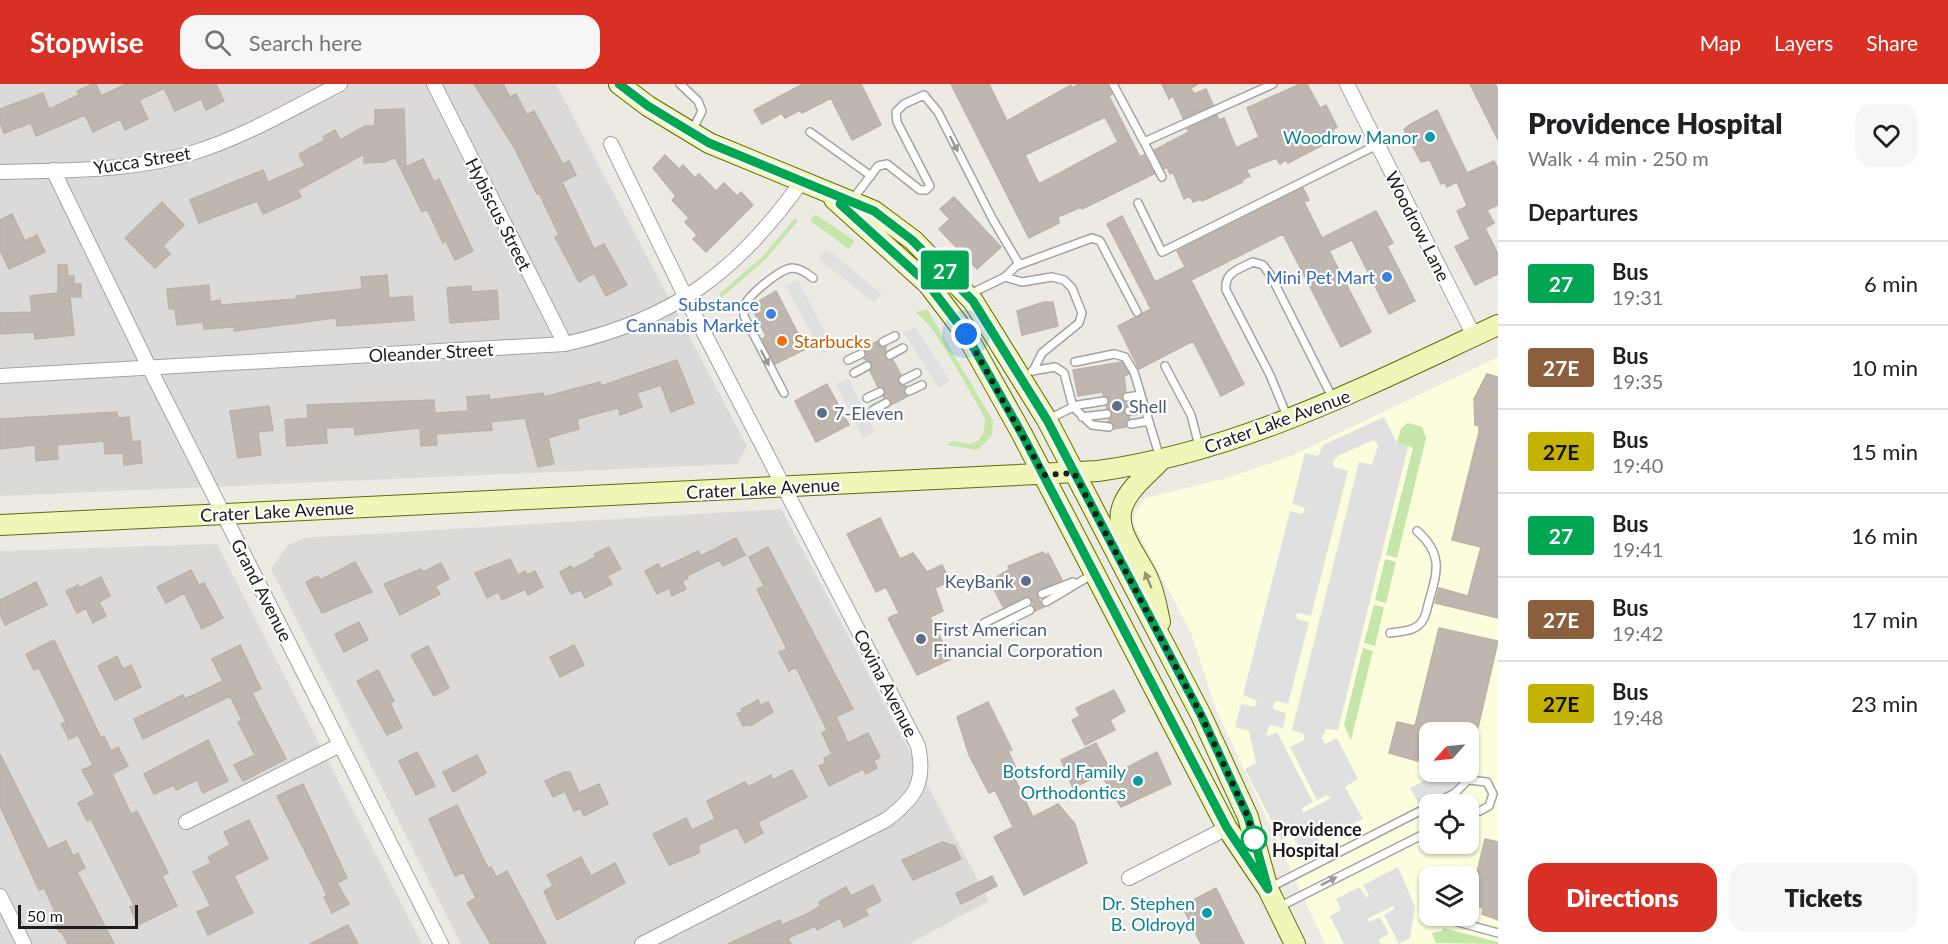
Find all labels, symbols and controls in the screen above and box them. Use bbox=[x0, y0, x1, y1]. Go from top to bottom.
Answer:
search box bbox=[180, 15, 600, 69]
text: Stopwise bbox=[30, 25, 144, 59]
icon: search bbox=[201, 26, 234, 59]
text: Search here bbox=[249, 29, 362, 56]
text: Map bbox=[1700, 30, 1741, 55]
text: Layers bbox=[1774, 30, 1833, 55]
text: Share bbox=[1866, 30, 1918, 55]
button: heart bbox=[1855, 104, 1918, 167]
text: Providence Hospital bbox=[1528, 106, 1783, 140]
place label: Woodrow Manor bbox=[1283, 126, 1418, 148]
marker: Woodrow Manor bbox=[1423, 130, 1437, 144]
one-way arrow bbox=[950, 136, 959, 153]
street label: Yucca Street bbox=[92, 141, 193, 179]
text: Walk · 4 min · 250 m bbox=[1528, 146, 1709, 170]
street label: Hybiscus Street bbox=[461, 154, 537, 274]
street label: Woodrow Lane bbox=[1381, 167, 1455, 285]
text: Departures bbox=[1528, 199, 1638, 226]
line badge: 27 bbox=[918, 250, 972, 290]
text: 27 bbox=[933, 258, 957, 283]
text: Bus bbox=[1612, 258, 1648, 285]
place label: Mini Pet Mart bbox=[1266, 266, 1376, 288]
marker: Mini Pet Mart bbox=[1380, 270, 1394, 284]
text: 6 min bbox=[1864, 270, 1918, 297]
text: 27 bbox=[1549, 271, 1573, 296]
text: 19:31 bbox=[1612, 285, 1663, 309]
place label: Substance Cannabis Market bbox=[626, 293, 760, 336]
marker: Substance Cannabis Market bbox=[764, 307, 778, 321]
your location bbox=[951, 319, 981, 349]
place label: Starbucks bbox=[794, 330, 871, 352]
marker: Starbucks bbox=[775, 334, 789, 348]
street label: Oleander Street bbox=[368, 338, 494, 366]
text: Bus bbox=[1612, 342, 1648, 369]
one-way arrow bbox=[760, 349, 770, 367]
text: 10 min bbox=[1851, 354, 1918, 381]
text: 27E bbox=[1543, 355, 1579, 380]
text: 19:35 bbox=[1612, 369, 1663, 393]
street label: Crater Lake Avenue bbox=[1201, 384, 1353, 458]
place label: Shell bbox=[1129, 395, 1167, 417]
marker: Shell bbox=[1110, 399, 1124, 413]
place label: 7-Eleven bbox=[834, 402, 904, 424]
marker: 7-Eleven bbox=[815, 406, 829, 420]
text: Bus bbox=[1612, 426, 1648, 453]
text: 15 min bbox=[1851, 438, 1918, 465]
text: 27E bbox=[1543, 439, 1579, 464]
text: 19:40 bbox=[1612, 453, 1663, 477]
street label: Crater Lake Avenue bbox=[686, 473, 840, 503]
street label: Crater Lake Avenue bbox=[200, 496, 354, 526]
text: Bus bbox=[1612, 510, 1648, 537]
text: 16 min bbox=[1851, 522, 1918, 549]
text: 27 bbox=[1549, 523, 1573, 548]
street label: Grand Avenue bbox=[227, 535, 297, 645]
text: 19:41 bbox=[1612, 537, 1663, 561]
place label: KeyBank bbox=[945, 570, 1015, 592]
one-way arrow bbox=[1143, 571, 1153, 589]
marker: KeyBank bbox=[1019, 574, 1033, 588]
text: Bus bbox=[1612, 594, 1648, 621]
text: 17 min bbox=[1851, 606, 1918, 633]
text: 27E bbox=[1543, 607, 1579, 632]
place label: First American Financial Corporation bbox=[933, 618, 1103, 661]
text: 19:42 bbox=[1612, 621, 1663, 645]
street label: Covina Avenue bbox=[849, 625, 923, 741]
marker: First American Financial Corporation bbox=[914, 632, 928, 646]
text: Bus bbox=[1612, 678, 1648, 705]
text: 23 min bbox=[1851, 690, 1918, 717]
text: 27E bbox=[1543, 691, 1579, 716]
text: 19:48 bbox=[1612, 705, 1663, 729]
north arrow bbox=[1419, 722, 1479, 782]
map controls bbox=[1419, 722, 1479, 926]
place label: Botsford Family Orthodontics bbox=[1003, 760, 1127, 803]
marker: Botsford Family Orthodontics bbox=[1131, 774, 1145, 788]
button: locate bbox=[1419, 794, 1479, 854]
place label: Providence Hospital bbox=[1272, 818, 1362, 861]
marker: Providence Hospital bbox=[1241, 826, 1267, 852]
button: Directions bbox=[1528, 863, 1717, 932]
button: Tickets bbox=[1729, 863, 1918, 932]
button: layers bbox=[1419, 866, 1479, 926]
one-way arrow bbox=[1321, 877, 1338, 886]
place label: Dr. Stephen B. Oldroyd bbox=[1102, 892, 1195, 935]
scale bar bbox=[18, 902, 138, 930]
text: 50 m bbox=[27, 906, 63, 925]
marker: Dr. Stephen B. Oldroyd bbox=[1200, 906, 1214, 920]

